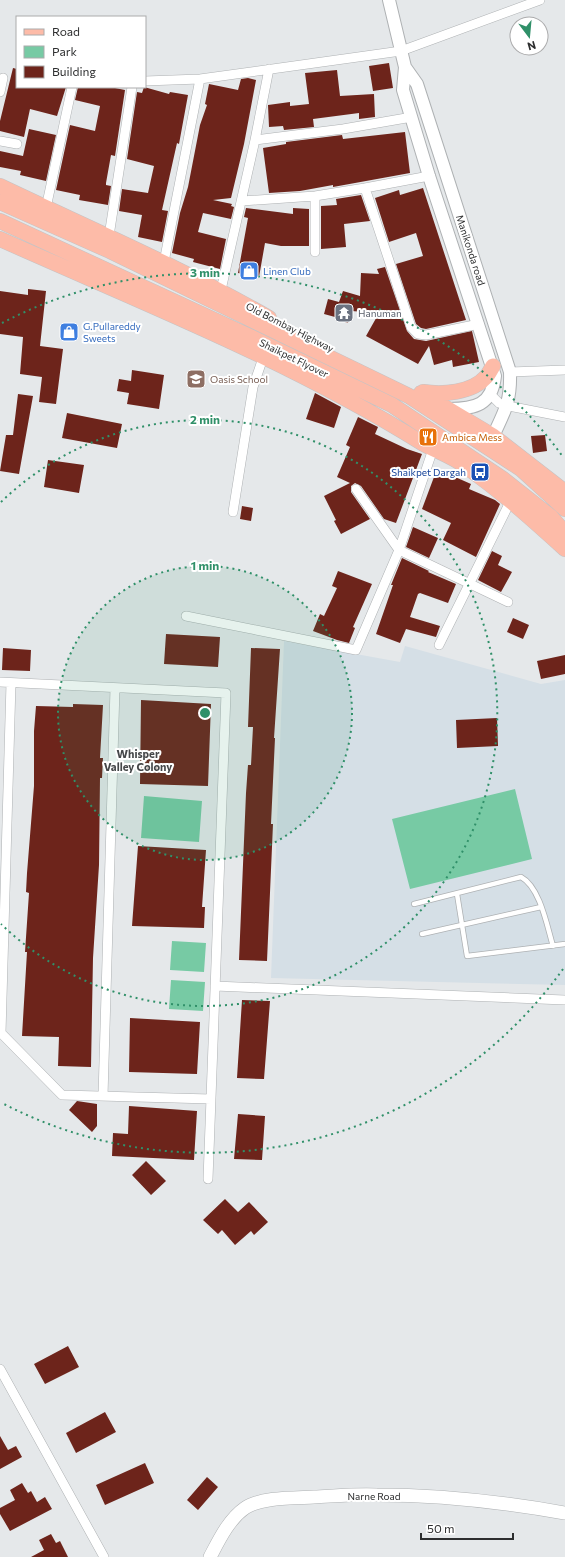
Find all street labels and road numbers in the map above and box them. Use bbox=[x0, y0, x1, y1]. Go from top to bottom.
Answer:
street label: Manikonda road bbox=[454, 213, 488, 287]
street label: Old Bombay Highway bbox=[244, 300, 336, 354]
street label: Shaikpet Flyover bbox=[258, 336, 330, 380]
street label: Narne Road bbox=[347, 1490, 401, 1502]

